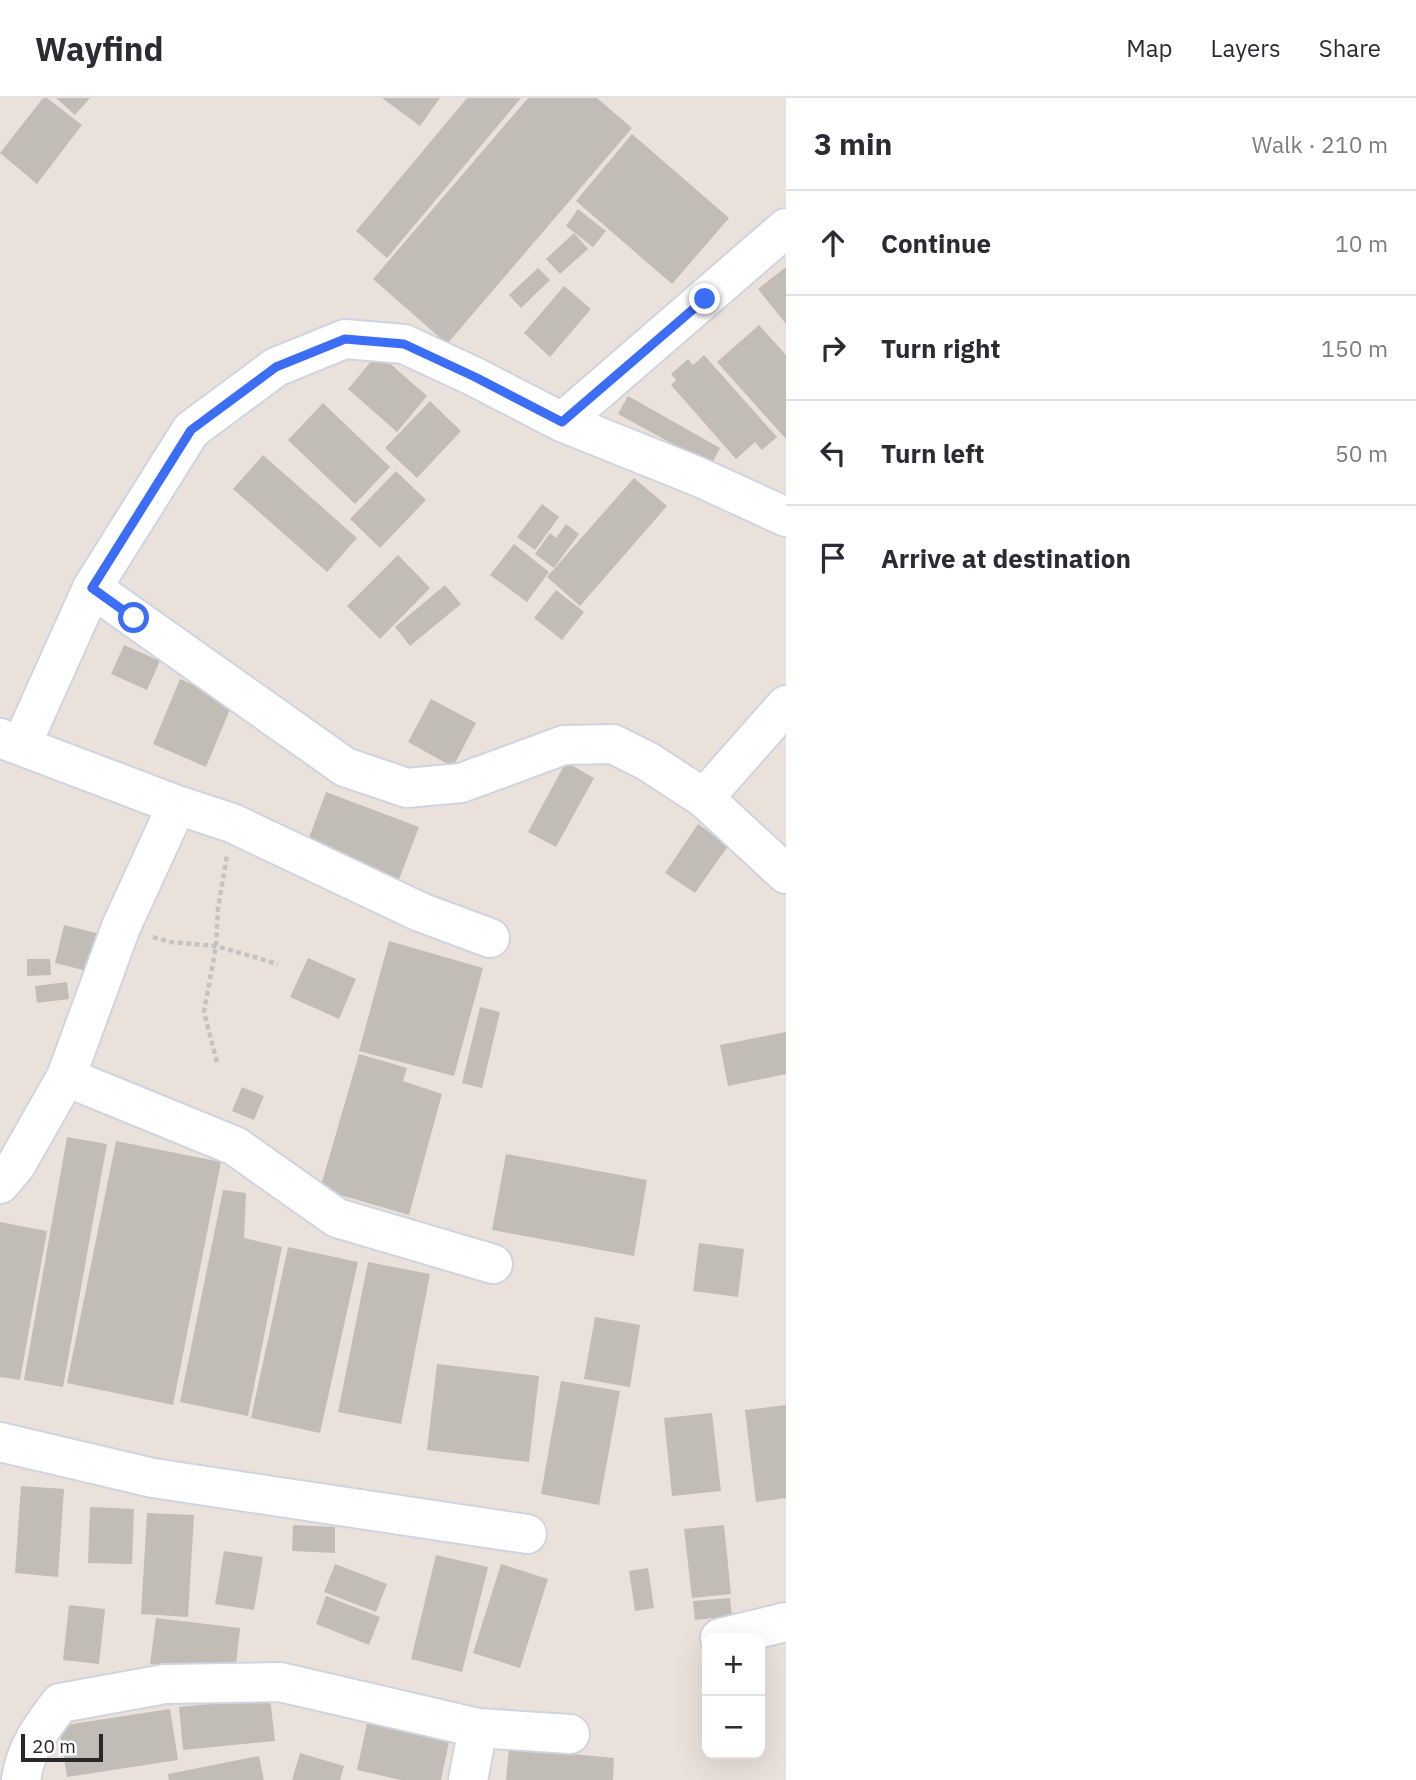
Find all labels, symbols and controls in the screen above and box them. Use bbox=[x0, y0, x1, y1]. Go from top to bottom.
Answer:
text: Wayfind bbox=[35, 27, 164, 70]
text: Map bbox=[1126, 32, 1173, 64]
text: Layers bbox=[1211, 32, 1281, 64]
text: Share bbox=[1319, 32, 1381, 64]
text: 3 min bbox=[814, 124, 892, 163]
text: Walk · 210 m bbox=[1252, 129, 1388, 159]
icon: ahead bbox=[814, 224, 852, 262]
text: Continue bbox=[881, 226, 991, 260]
text: 10 m bbox=[1335, 228, 1388, 258]
route end bbox=[689, 283, 720, 314]
icon: right bbox=[814, 329, 852, 367]
text: Turn right bbox=[881, 331, 1000, 365]
text: 150 m bbox=[1321, 333, 1388, 363]
icon: left bbox=[814, 434, 852, 472]
text: Turn left bbox=[881, 436, 984, 470]
text: 50 m bbox=[1335, 438, 1388, 468]
icon: arrive bbox=[814, 539, 852, 577]
text: Arrive at destination bbox=[881, 541, 1131, 575]
route start bbox=[118, 602, 149, 633]
map controls bbox=[702, 1633, 765, 1759]
button: + bbox=[702, 1633, 765, 1696]
button: − bbox=[702, 1696, 765, 1759]
scale bar bbox=[21, 1731, 103, 1763]
text: 20 m bbox=[32, 1734, 76, 1758]

